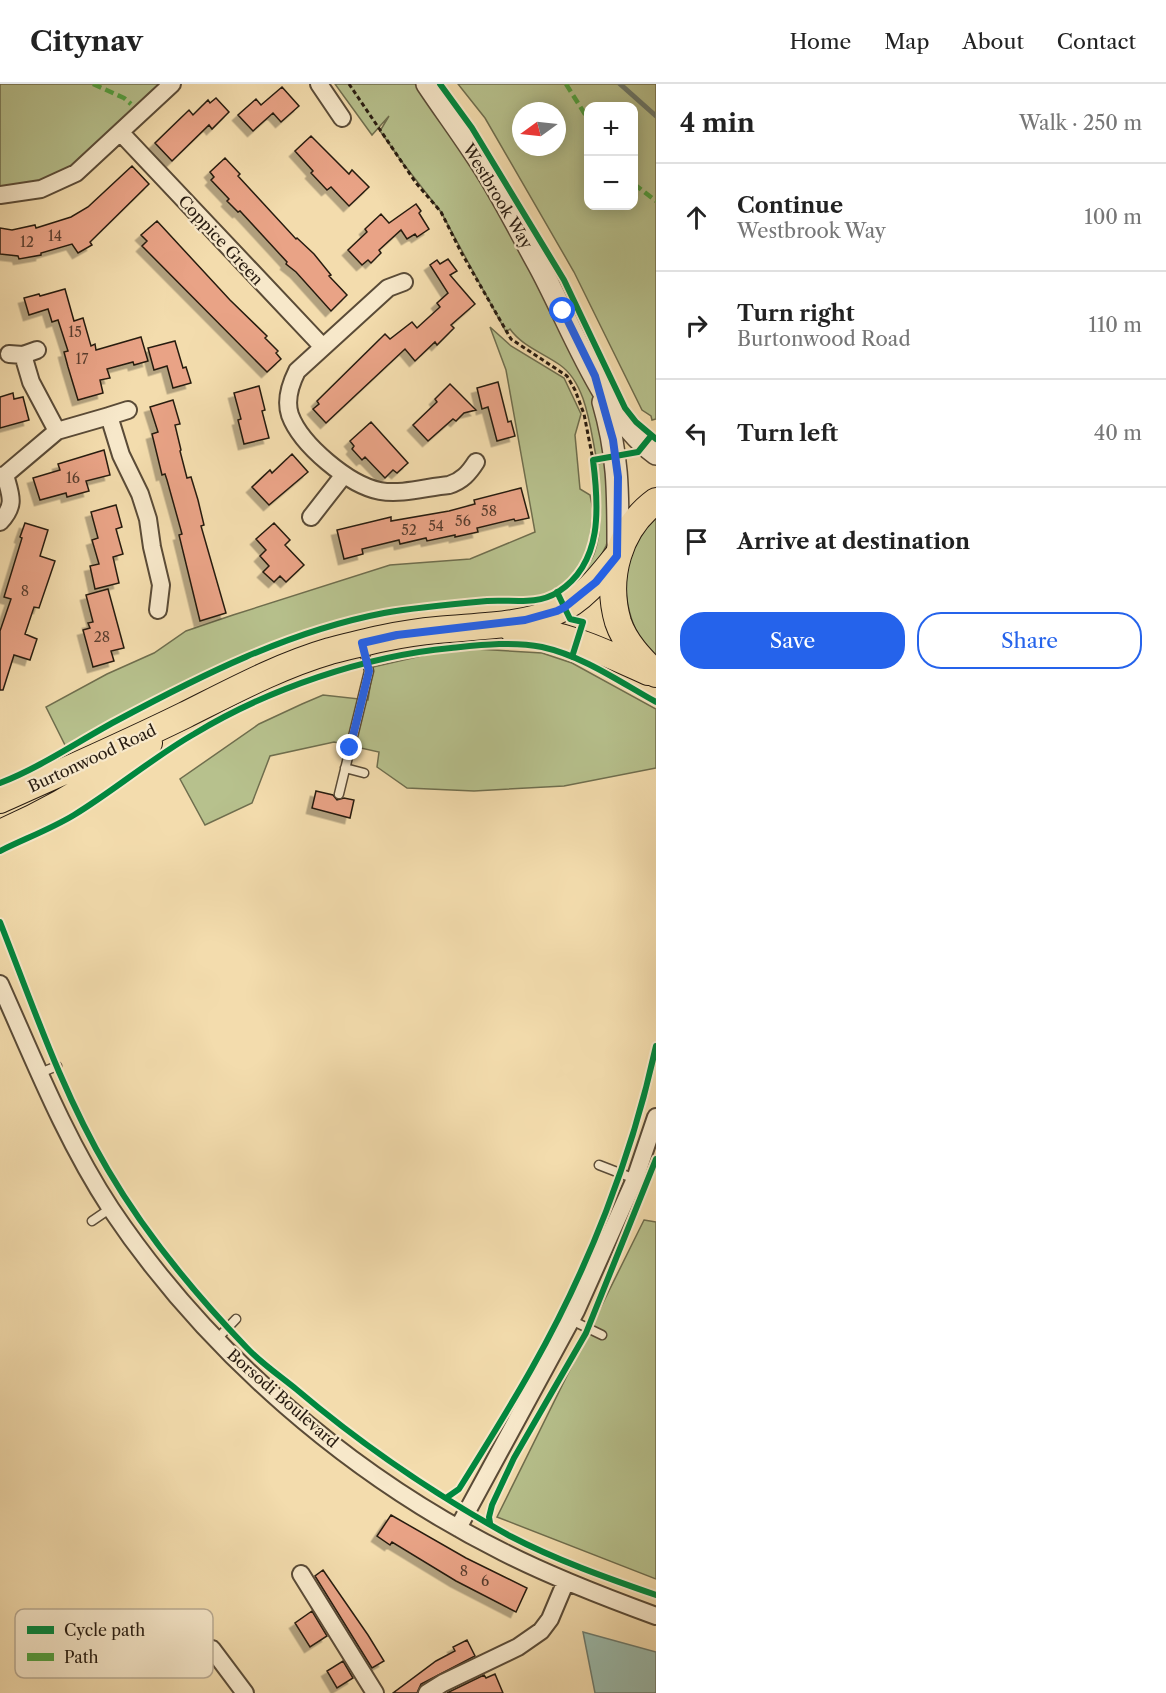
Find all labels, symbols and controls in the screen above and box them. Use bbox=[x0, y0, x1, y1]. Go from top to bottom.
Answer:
text: Citynav bbox=[30, 24, 143, 58]
text: Home bbox=[790, 29, 851, 54]
text: Map bbox=[884, 29, 929, 54]
text: About bbox=[962, 29, 1024, 54]
text: Contact bbox=[1057, 29, 1136, 54]
north arrow bbox=[512, 102, 566, 156]
map controls bbox=[584, 102, 638, 210]
button: + bbox=[584, 102, 638, 156]
text: 4 min bbox=[680, 107, 755, 139]
text: Walk · 250 m bbox=[1019, 111, 1142, 135]
street label: Westbrook Way bbox=[458, 139, 538, 253]
button: − bbox=[584, 156, 638, 210]
street label: Coppice Green bbox=[174, 191, 268, 289]
text: Continue bbox=[737, 192, 843, 219]
icon: ahead bbox=[680, 201, 713, 234]
text: 100 m bbox=[1084, 205, 1142, 229]
text: Westbrook Way bbox=[737, 219, 886, 243]
house number: 14 bbox=[48, 227, 62, 245]
house number: 12 bbox=[20, 233, 34, 251]
route start bbox=[549, 297, 575, 323]
text: Turn right bbox=[737, 300, 855, 327]
icon: right bbox=[680, 309, 713, 342]
text: 110 m bbox=[1089, 313, 1142, 337]
house number: 15 bbox=[68, 323, 82, 341]
text: Burtonwood Road bbox=[737, 327, 911, 351]
house number: 17 bbox=[76, 350, 88, 368]
icon: left bbox=[680, 417, 713, 450]
text: Turn left bbox=[737, 420, 838, 447]
text: 40 m bbox=[1094, 421, 1142, 445]
house number: 16 bbox=[66, 469, 80, 487]
house number: 58 bbox=[481, 502, 497, 520]
house number: 56 bbox=[455, 512, 471, 530]
house number: 54 bbox=[428, 517, 444, 535]
house number: 52 bbox=[401, 521, 417, 539]
icon: arrive bbox=[680, 525, 713, 558]
text: Arrive at destination bbox=[737, 528, 970, 555]
house number: 8 bbox=[21, 582, 29, 600]
button: Save bbox=[680, 612, 905, 669]
button: Share bbox=[917, 612, 1142, 669]
house number: 28 bbox=[94, 628, 110, 646]
street label: Burtonwood Road bbox=[25, 719, 159, 796]
route end bbox=[336, 734, 362, 760]
street label: Borsodi Boulevard bbox=[223, 1344, 343, 1452]
house number: 8 bbox=[460, 1562, 468, 1580]
house number: 6 bbox=[481, 1572, 489, 1590]
legend bbox=[15, 1609, 213, 1678]
text: Cycle path bbox=[64, 1620, 145, 1640]
text: Path bbox=[64, 1647, 98, 1667]

